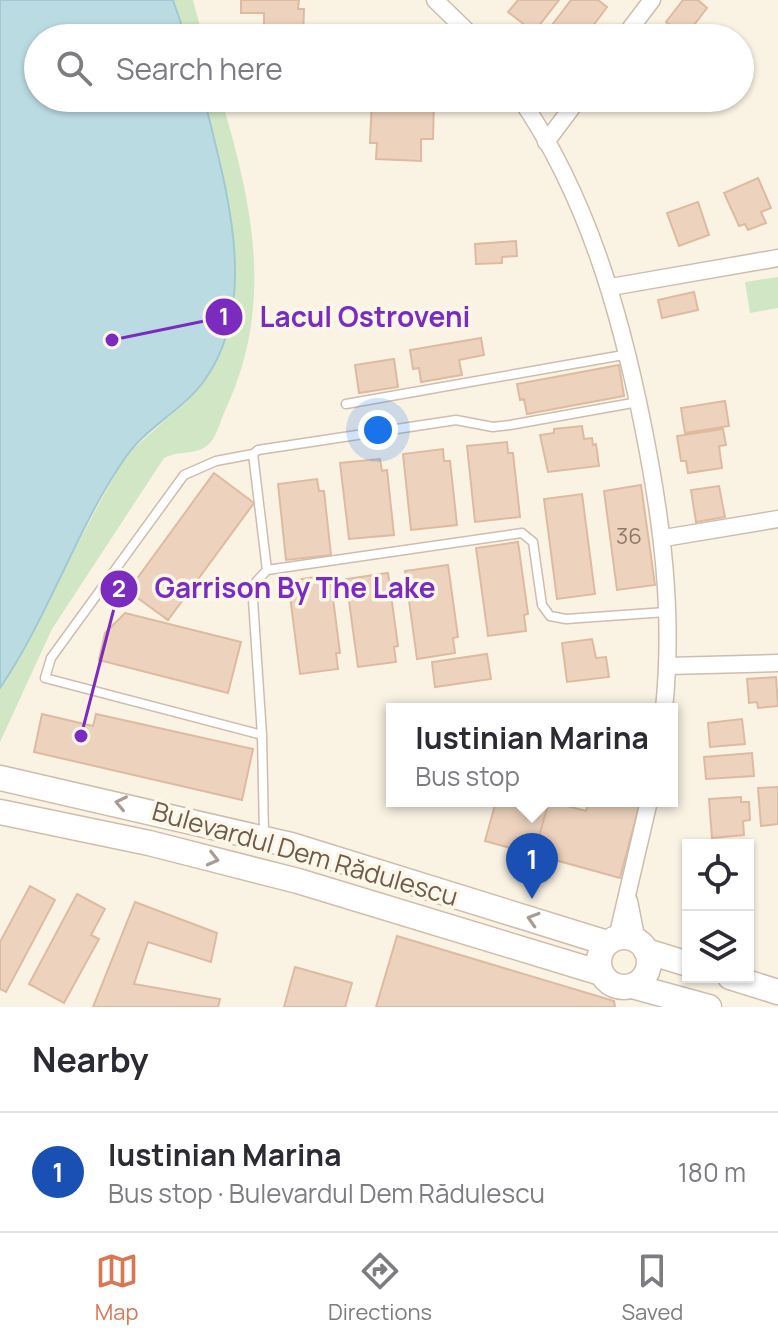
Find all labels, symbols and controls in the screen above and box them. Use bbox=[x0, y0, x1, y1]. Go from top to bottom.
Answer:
search box bbox=[24, 24, 754, 112]
icon: search bbox=[52, 46, 96, 90]
text: Search here bbox=[116, 48, 283, 89]
callout: Lacul Ostroveni bbox=[204, 291, 486, 343]
text: Lacul Ostroveni bbox=[260, 297, 470, 335]
text: 1 bbox=[219, 299, 229, 332]
your location bbox=[358, 410, 398, 450]
house number: 36 bbox=[616, 521, 642, 551]
callout: Garrison By The Lake bbox=[99, 563, 452, 615]
text: Garrison By The Lake bbox=[155, 568, 436, 606]
text: 2 bbox=[112, 571, 126, 604]
popup bbox=[386, 703, 678, 807]
text: Iustinian Marina bbox=[415, 717, 649, 758]
text: Bus stop bbox=[415, 758, 520, 794]
street label: Bulevardul Dem Rădulescu bbox=[148, 792, 462, 914]
one-way arrow bbox=[115, 795, 129, 812]
pin: 1 bbox=[506, 833, 558, 899]
map controls bbox=[682, 839, 754, 983]
button: locate bbox=[682, 839, 754, 911]
one-way arrow bbox=[206, 849, 219, 866]
button: layers bbox=[682, 911, 754, 983]
one-way arrow bbox=[527, 912, 540, 928]
text: Nearby bbox=[32, 1036, 148, 1082]
text: Iustinian Marina bbox=[108, 1134, 341, 1175]
text: 1 bbox=[52, 1154, 64, 1190]
text: 180 m bbox=[678, 1154, 746, 1190]
text: Bus stop · Bulevardul Dem Rădulescu bbox=[108, 1175, 545, 1211]
tab: Map bbox=[95, 1249, 139, 1327]
tab: Directions bbox=[328, 1249, 432, 1327]
tab: Saved bbox=[621, 1249, 683, 1327]

